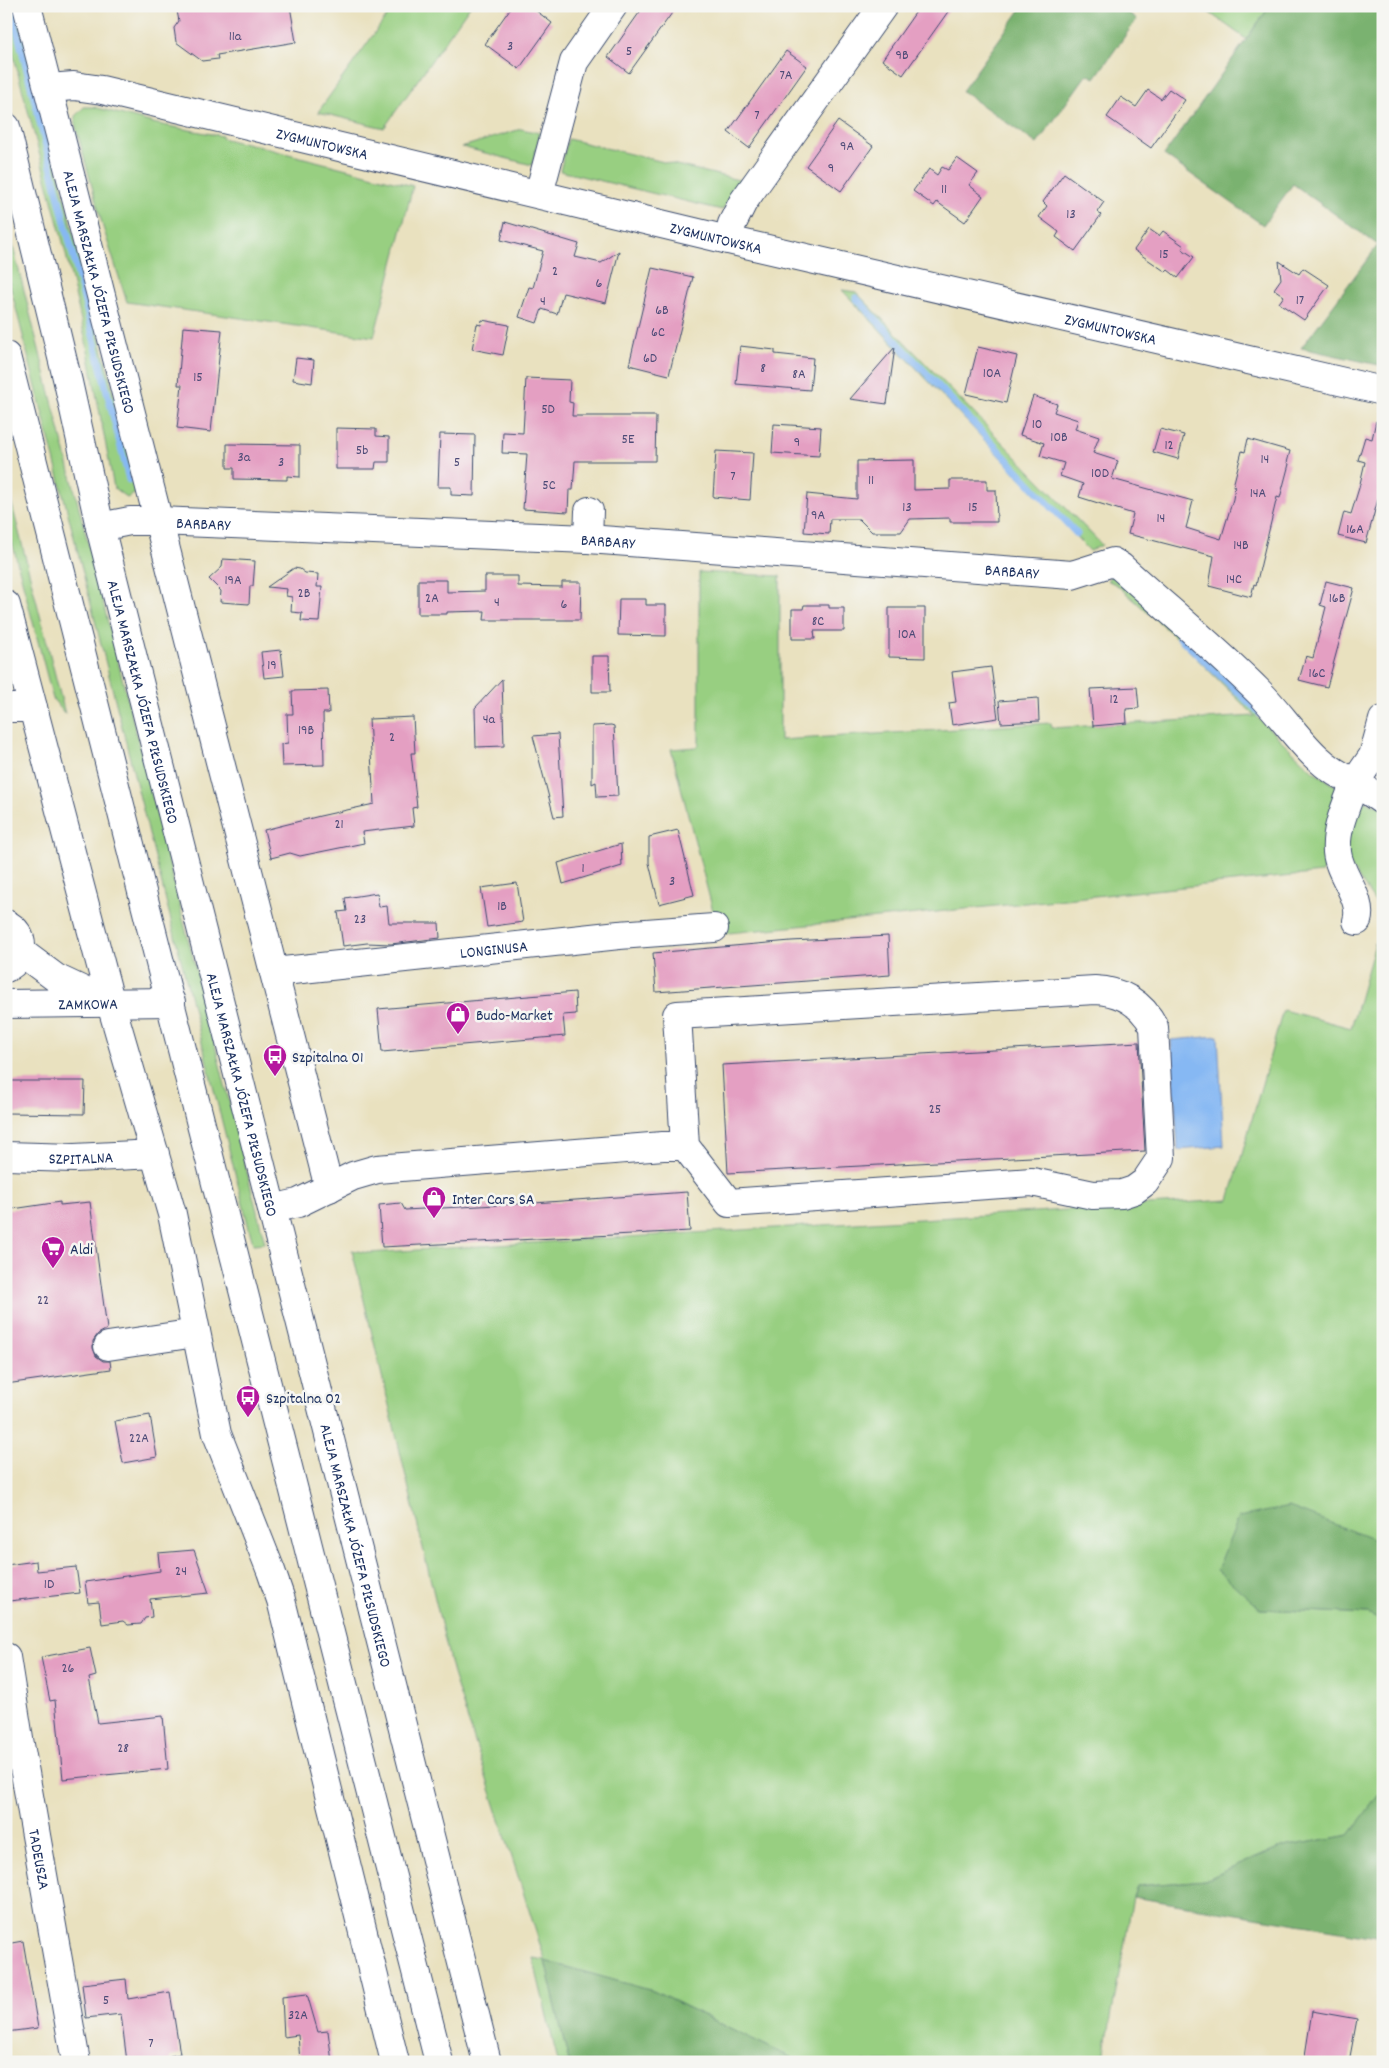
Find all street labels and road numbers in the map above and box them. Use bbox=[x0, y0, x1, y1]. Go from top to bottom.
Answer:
street label: ZYGMUNTOWSKA bbox=[273, 123, 370, 167]
street label: ALEJA MARSZAŁKA JÓZEFA PIŁSUDSKIEGO bbox=[55, 168, 140, 417]
street label: ZYGMUNTOWSKA bbox=[667, 217, 764, 262]
street label: ZYGMUNTOWSKA bbox=[1062, 309, 1159, 353]
street label: BARBARY bbox=[176, 513, 232, 538]
street label: BARBARY bbox=[580, 530, 637, 557]
street label: BARBARY bbox=[984, 560, 1041, 587]
street label: ALEJA MARSZAŁKA JÓZEFA PIŁSUDSKIEGO bbox=[100, 578, 183, 827]
street label: LONGINUSA bbox=[459, 936, 529, 966]
street label: ALEJA MARSZAŁKA JÓZEFA PIŁSUDSKIEGO bbox=[199, 971, 282, 1219]
street label: ZAMKOWA bbox=[58, 994, 118, 1017]
street label: SZPITALNA bbox=[48, 1147, 114, 1172]
street label: ALEJA MARSZAŁKA JÓZEFA PIŁSUDSKIEGO bbox=[312, 1421, 396, 1670]
street label: TADEUSZA bbox=[21, 1827, 54, 1892]

